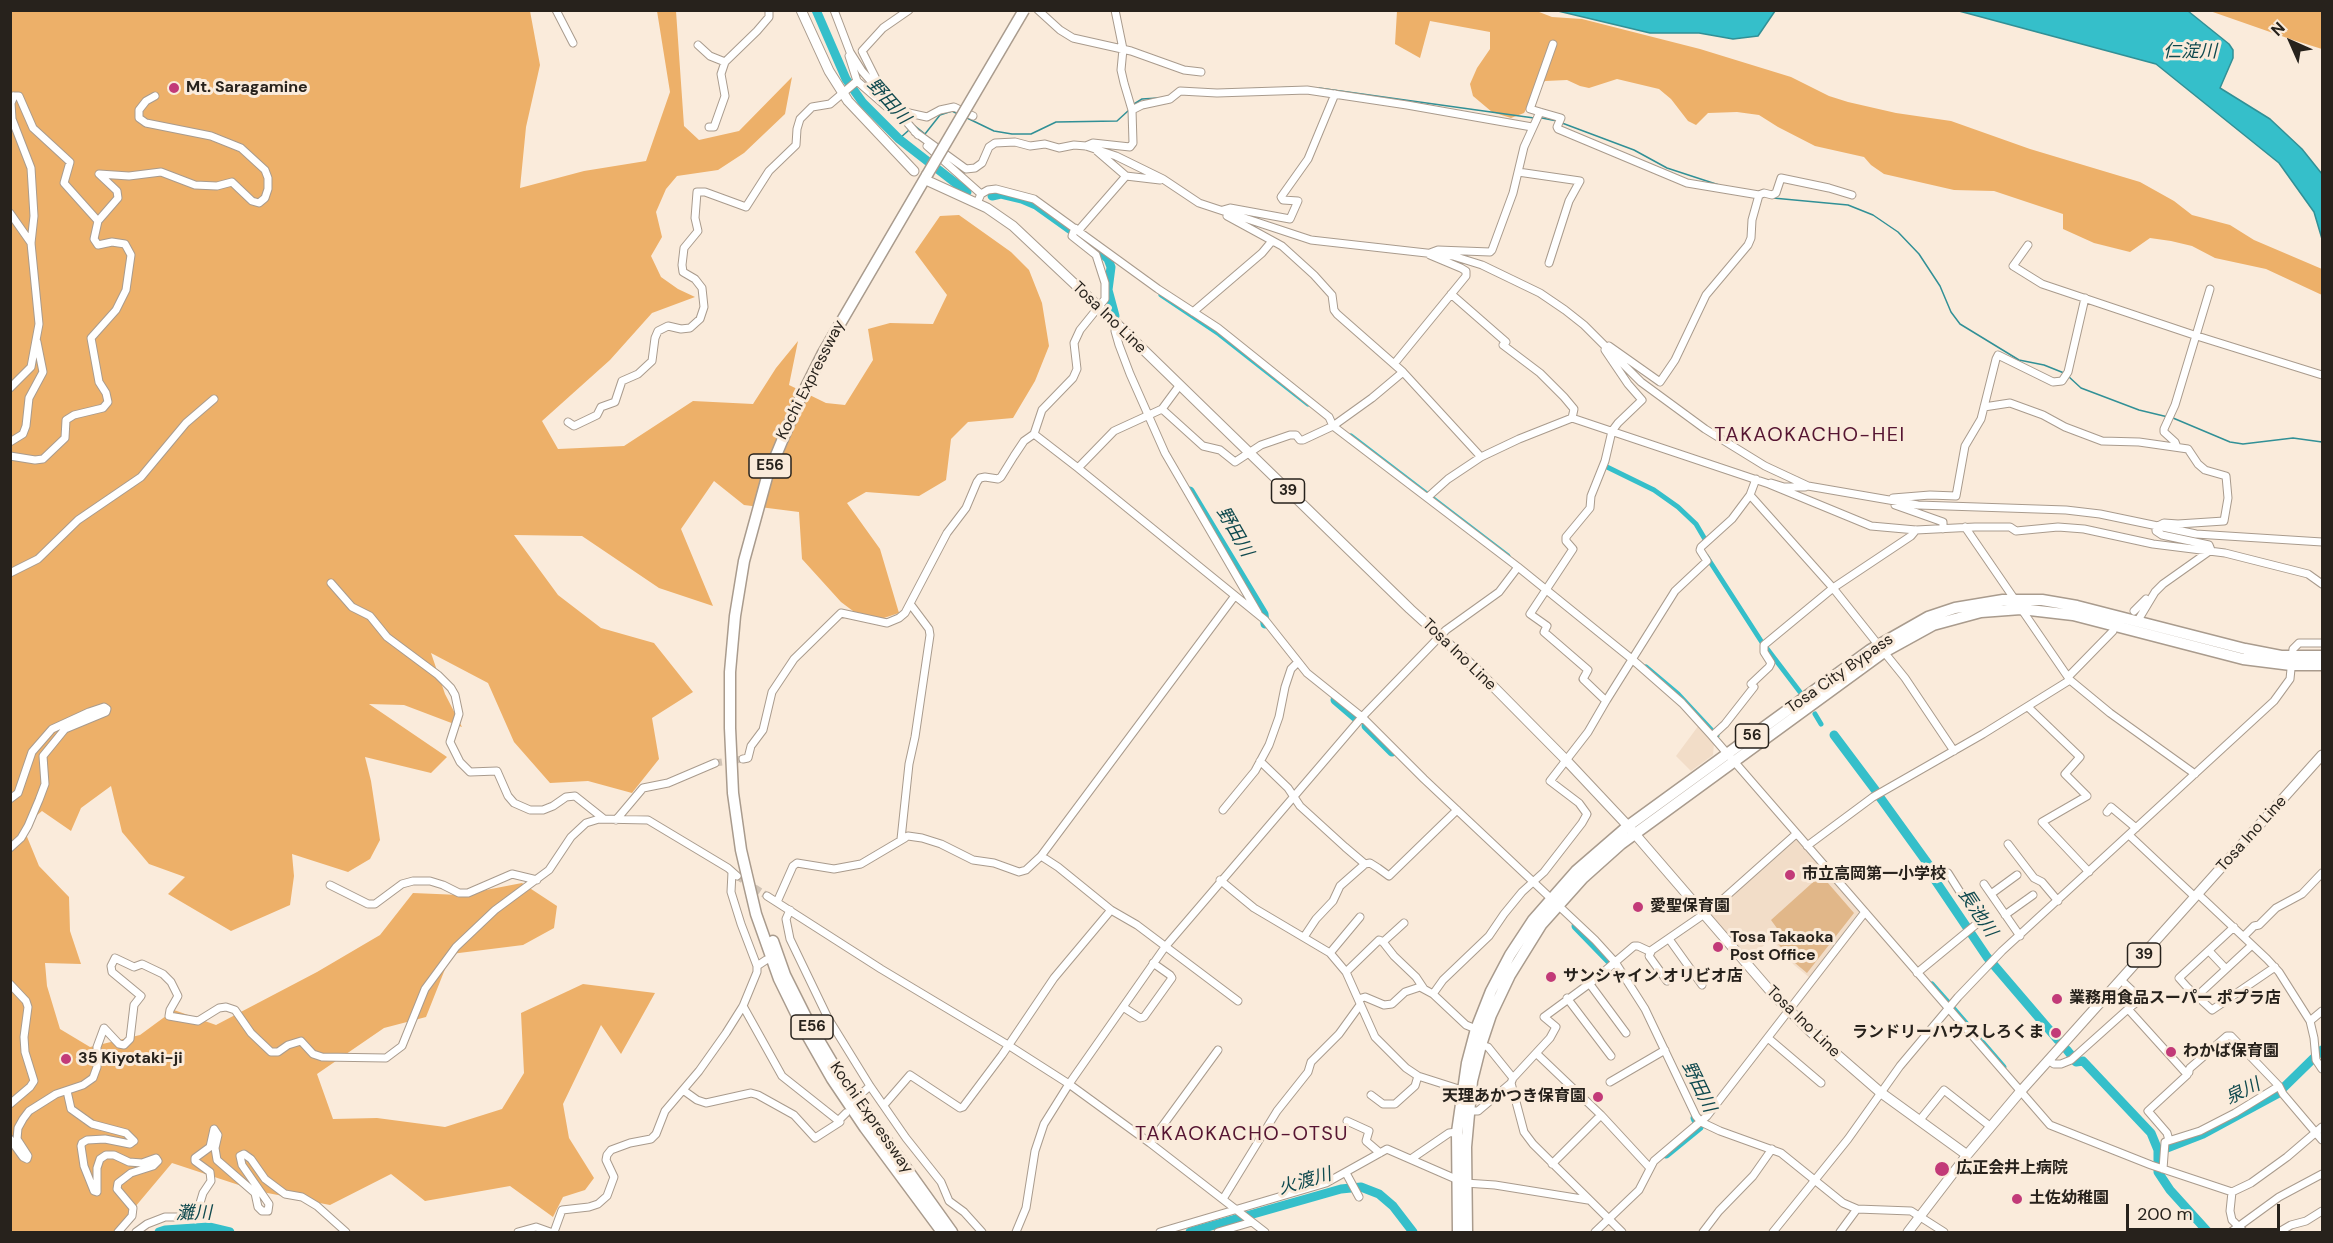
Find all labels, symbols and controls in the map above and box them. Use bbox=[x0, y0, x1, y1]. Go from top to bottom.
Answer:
north arrow bbox=[2261, 12, 2321, 72]
text: N bbox=[2266, 17, 2289, 40]
water label: 仁淀川 bbox=[2163, 41, 2217, 63]
water label: 野田川 bbox=[862, 75, 914, 129]
place label: Mt. Saragamine bbox=[186, 78, 308, 98]
marker: Mt. Saragamine bbox=[167, 81, 181, 95]
street label: Tosa Ino Line bbox=[1068, 278, 1150, 358]
street label: Kochi Expressway bbox=[773, 317, 849, 443]
district label: TAKAOKACHO-HEI bbox=[1714, 424, 1906, 448]
road number: E56 bbox=[749, 454, 791, 478]
road number: 39 bbox=[1272, 479, 1304, 503]
water label: 野田川 bbox=[1211, 503, 1257, 561]
street label: Tosa Ino Line bbox=[1418, 615, 1500, 695]
street label: Tosa City Bypass bbox=[1783, 630, 1897, 718]
road number: 56 bbox=[1736, 724, 1768, 748]
street label: Tosa Ino Line bbox=[2213, 792, 2291, 876]
place label: 市立高岡第一小学校 bbox=[1802, 865, 1946, 885]
marker: 市立高岡第一小学校 bbox=[1783, 868, 1797, 882]
water label: 長池川 bbox=[1953, 885, 2001, 941]
place label: 愛聖保育園 bbox=[1650, 897, 1730, 917]
marker: 愛聖保育園 bbox=[1631, 900, 1645, 914]
place label: Tosa Takaoka Post Office bbox=[1730, 928, 1833, 966]
marker: Tosa Takaoka Post Office bbox=[1711, 940, 1725, 954]
road number: 39 bbox=[2128, 943, 2160, 967]
place label: サンシャイン オリビオ店 bbox=[1563, 967, 1743, 987]
marker: サンシャイン オリビオ店 bbox=[1544, 970, 1558, 984]
street label: Tosa Ino Line bbox=[1762, 982, 1844, 1062]
place label: 業務用食品スーパー ポプラ店 bbox=[2069, 989, 2281, 1009]
marker: 業務用食品スーパー ポプラ店 bbox=[2050, 992, 2064, 1006]
road number: E56 bbox=[791, 1015, 833, 1039]
place label: ランドリーハウスしろくま bbox=[1852, 1023, 2044, 1043]
marker: ランドリーハウスしろくま bbox=[2049, 1026, 2063, 1040]
place label: わかば保育園 bbox=[2183, 1042, 2279, 1062]
marker: わかば保育園 bbox=[2164, 1045, 2178, 1059]
place label: 35 Kiyotaki-ji bbox=[78, 1049, 183, 1069]
marker: 35 Kiyotaki-ji bbox=[59, 1052, 73, 1066]
water label: 野田川 bbox=[1676, 1058, 1720, 1116]
street label: Kochi Expressway bbox=[825, 1059, 917, 1177]
water label: 泉川 bbox=[2222, 1074, 2264, 1110]
place label: 天理あかつき保育園 bbox=[1442, 1087, 1586, 1107]
marker: 天理あかつき保育園 bbox=[1591, 1090, 1605, 1104]
district label: TAKAOKACHO-OTSU bbox=[1135, 1123, 1349, 1147]
place label: 広正会井上病院 bbox=[1956, 1159, 2068, 1179]
marker: 広正会井上病院 bbox=[1933, 1160, 1951, 1178]
water label: 火渡川 bbox=[1276, 1164, 1334, 1200]
place label: 土佐幼稚園 bbox=[2029, 1189, 2109, 1209]
marker: 土佐幼稚園 bbox=[2010, 1192, 2024, 1206]
scale bar bbox=[2129, 1192, 2284, 1230]
text: 200 m bbox=[2137, 1202, 2193, 1226]
water label: 灘川 bbox=[176, 1203, 212, 1225]

